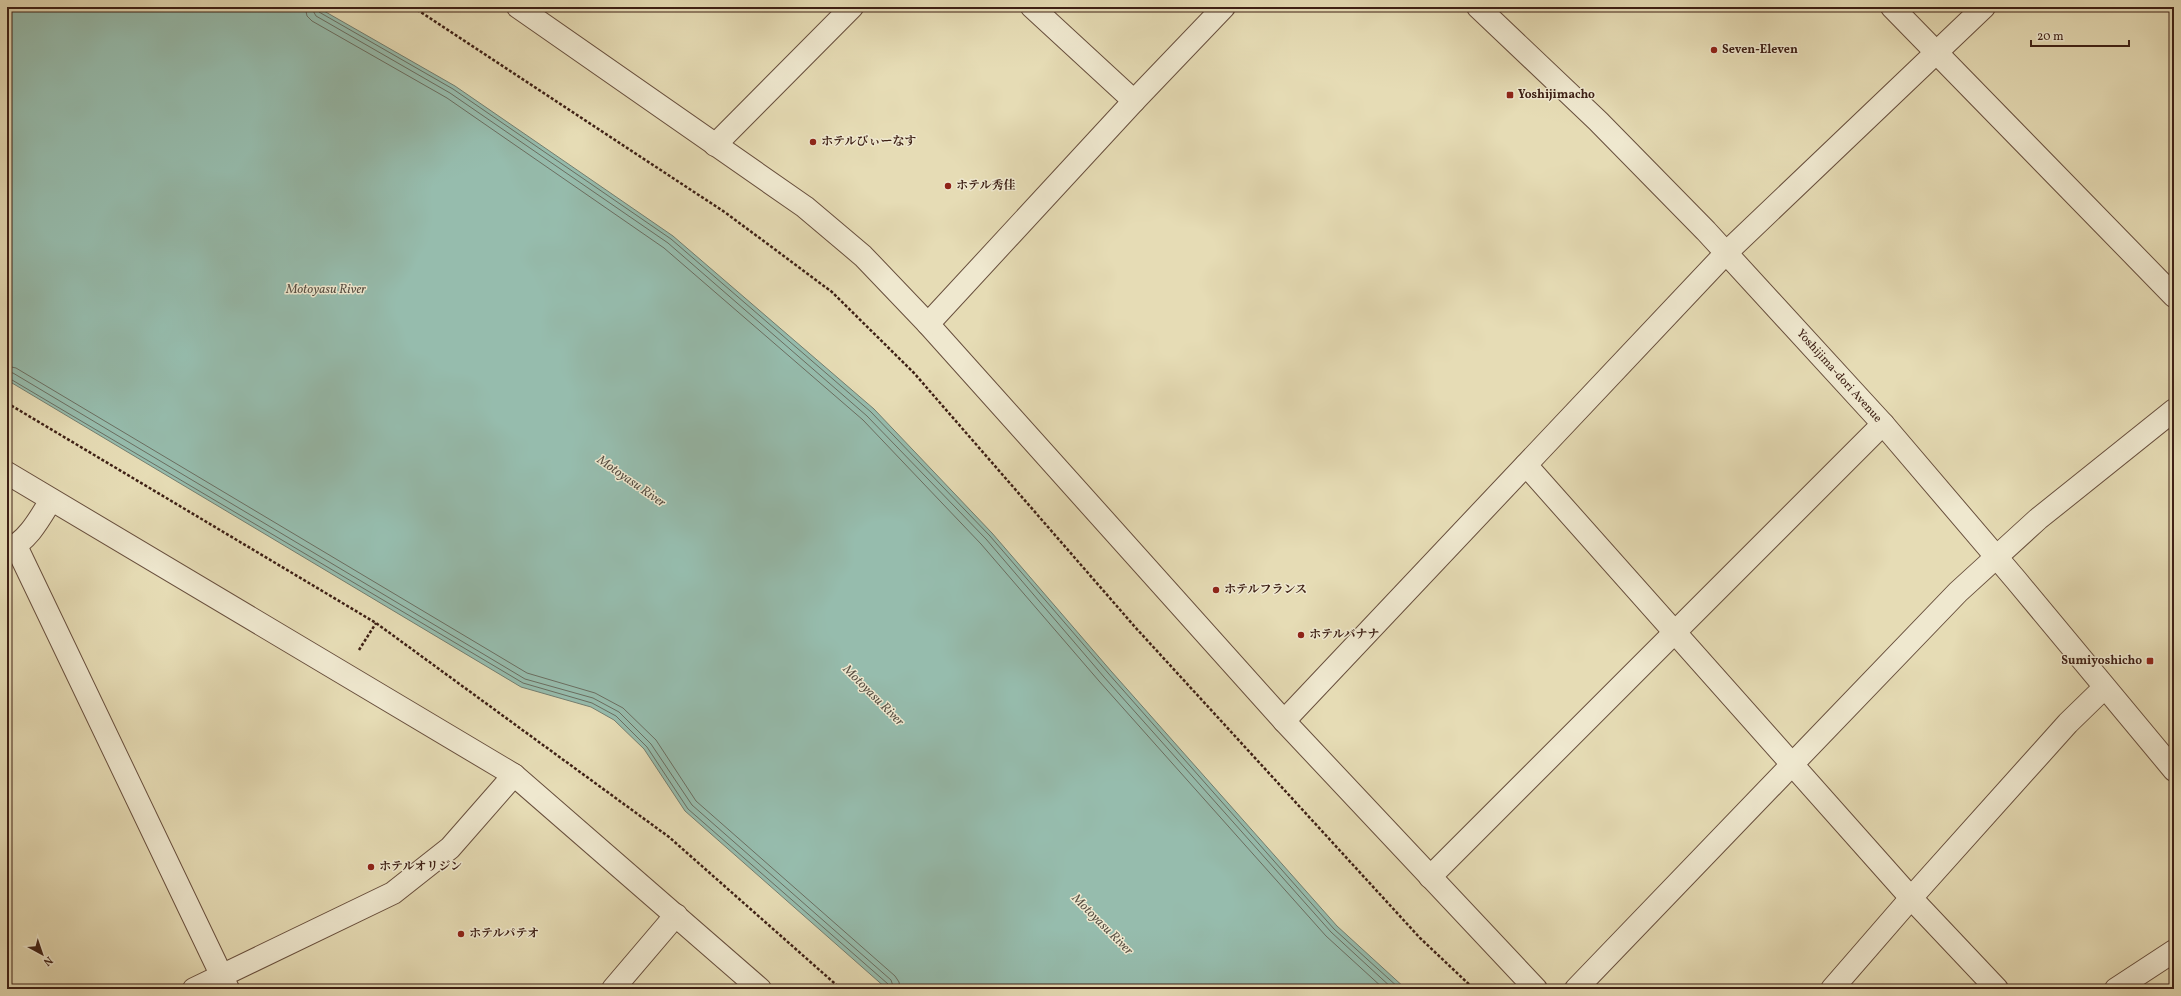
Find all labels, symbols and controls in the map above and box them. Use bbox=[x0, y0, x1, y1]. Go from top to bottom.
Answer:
scale bar bbox=[2031, 22, 2129, 48]
text: 20 m bbox=[2037, 29, 2064, 45]
place label: Seven-Eleven bbox=[1722, 42, 1798, 58]
marker: Seven-Eleven bbox=[1709, 45, 1719, 55]
place label: Yoshijimacho bbox=[1518, 87, 1595, 103]
marker: Yoshijimacho bbox=[1505, 90, 1515, 100]
place label: ホテルびぃーなす bbox=[821, 134, 916, 150]
marker: ホテルびぃーなす bbox=[808, 137, 818, 147]
place label: ホテル秀佳 bbox=[956, 178, 1015, 194]
marker: ホテル秀佳 bbox=[943, 181, 953, 191]
water label: Motoyasu River bbox=[285, 281, 366, 299]
street label: Yoshijima-dori Avenue bbox=[1793, 326, 1886, 426]
water label: Motoyasu River bbox=[592, 451, 669, 512]
place label: ホテルフランス bbox=[1224, 582, 1307, 598]
marker: ホテルフランス bbox=[1211, 585, 1221, 595]
place label: ホテルバナナ bbox=[1309, 627, 1380, 643]
marker: ホテルバナナ bbox=[1296, 630, 1306, 640]
place label: Sumiyoshicho bbox=[2061, 653, 2142, 669]
marker: Sumiyoshicho bbox=[2145, 656, 2155, 666]
water label: Motoyasu River bbox=[838, 661, 908, 731]
place label: ホテルオリジン bbox=[379, 859, 462, 875]
marker: ホテルオリジン bbox=[366, 862, 376, 872]
water label: Motoyasu River bbox=[1067, 890, 1137, 960]
place label: ホテルパテオ bbox=[469, 926, 539, 942]
marker: ホテルパテオ bbox=[456, 929, 466, 939]
north arrow bbox=[22, 934, 62, 974]
text: N bbox=[40, 952, 55, 969]

